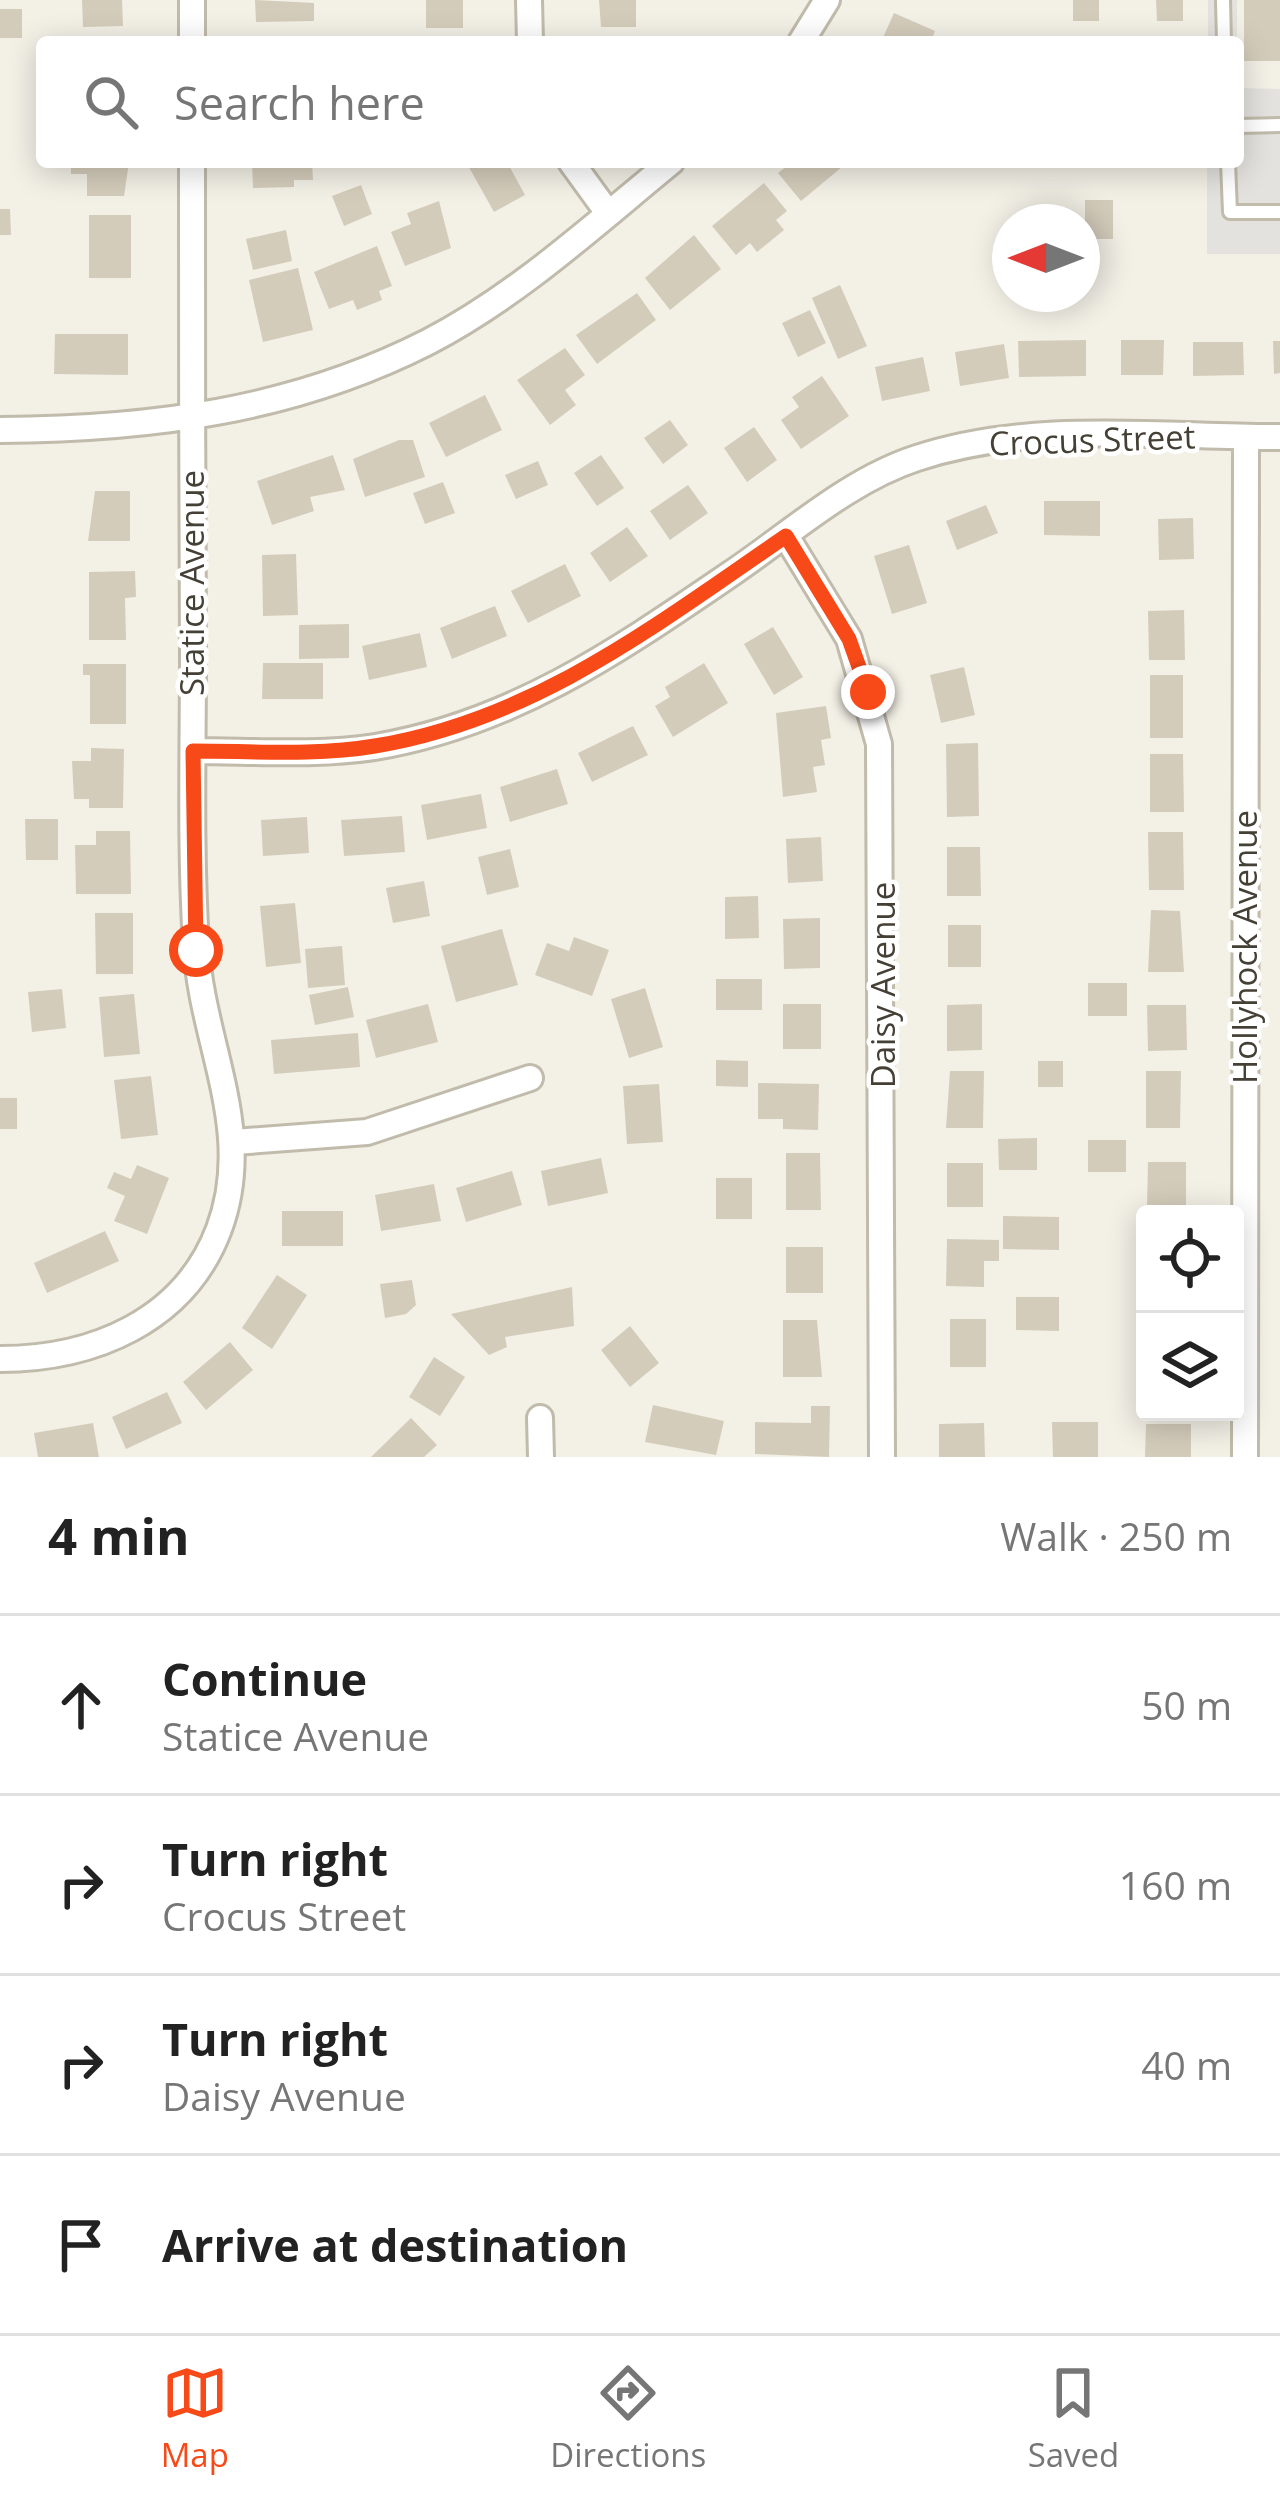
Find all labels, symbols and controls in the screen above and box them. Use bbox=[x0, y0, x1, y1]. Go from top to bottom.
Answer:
search box bbox=[36, 36, 1244, 168]
icon: search bbox=[78, 69, 144, 135]
text: Search here bbox=[174, 72, 425, 133]
north arrow bbox=[992, 204, 1100, 312]
street label: Crocus Street bbox=[988, 413, 1196, 466]
street label: Statice Avenue bbox=[169, 470, 214, 696]
route end bbox=[841, 665, 895, 719]
street label: Hollyhock Avenue bbox=[1222, 810, 1267, 1084]
street label: Daisy Avenue bbox=[860, 882, 905, 1088]
route start bbox=[169, 923, 223, 977]
map controls bbox=[1136, 1205, 1244, 1421]
button: locate bbox=[1136, 1205, 1244, 1313]
button: layers bbox=[1136, 1313, 1244, 1421]
text: 4 min bbox=[48, 1500, 190, 1570]
text: Walk · 250 m bbox=[1000, 1509, 1232, 1562]
text: Continue bbox=[162, 1648, 367, 1709]
icon: ahead bbox=[48, 1672, 114, 1738]
text: 50 m bbox=[1141, 1678, 1232, 1731]
text: Statice Avenue bbox=[162, 1709, 429, 1762]
text: Turn right bbox=[162, 1828, 388, 1889]
icon: right bbox=[48, 1852, 114, 1918]
text: 160 m bbox=[1119, 1858, 1232, 1911]
text: Crocus Street bbox=[162, 1889, 406, 1942]
text: Turn right bbox=[162, 2008, 388, 2069]
icon: right bbox=[48, 2032, 114, 2098]
text: 40 m bbox=[1141, 2038, 1232, 2091]
text: Daisy Avenue bbox=[162, 2069, 406, 2122]
icon: arrive bbox=[48, 2212, 114, 2278]
text: Arrive at destination bbox=[162, 2214, 628, 2275]
tab: Map bbox=[161, 2360, 229, 2477]
tab: Directions bbox=[550, 2360, 706, 2477]
tab: Saved bbox=[1028, 2360, 1119, 2477]

